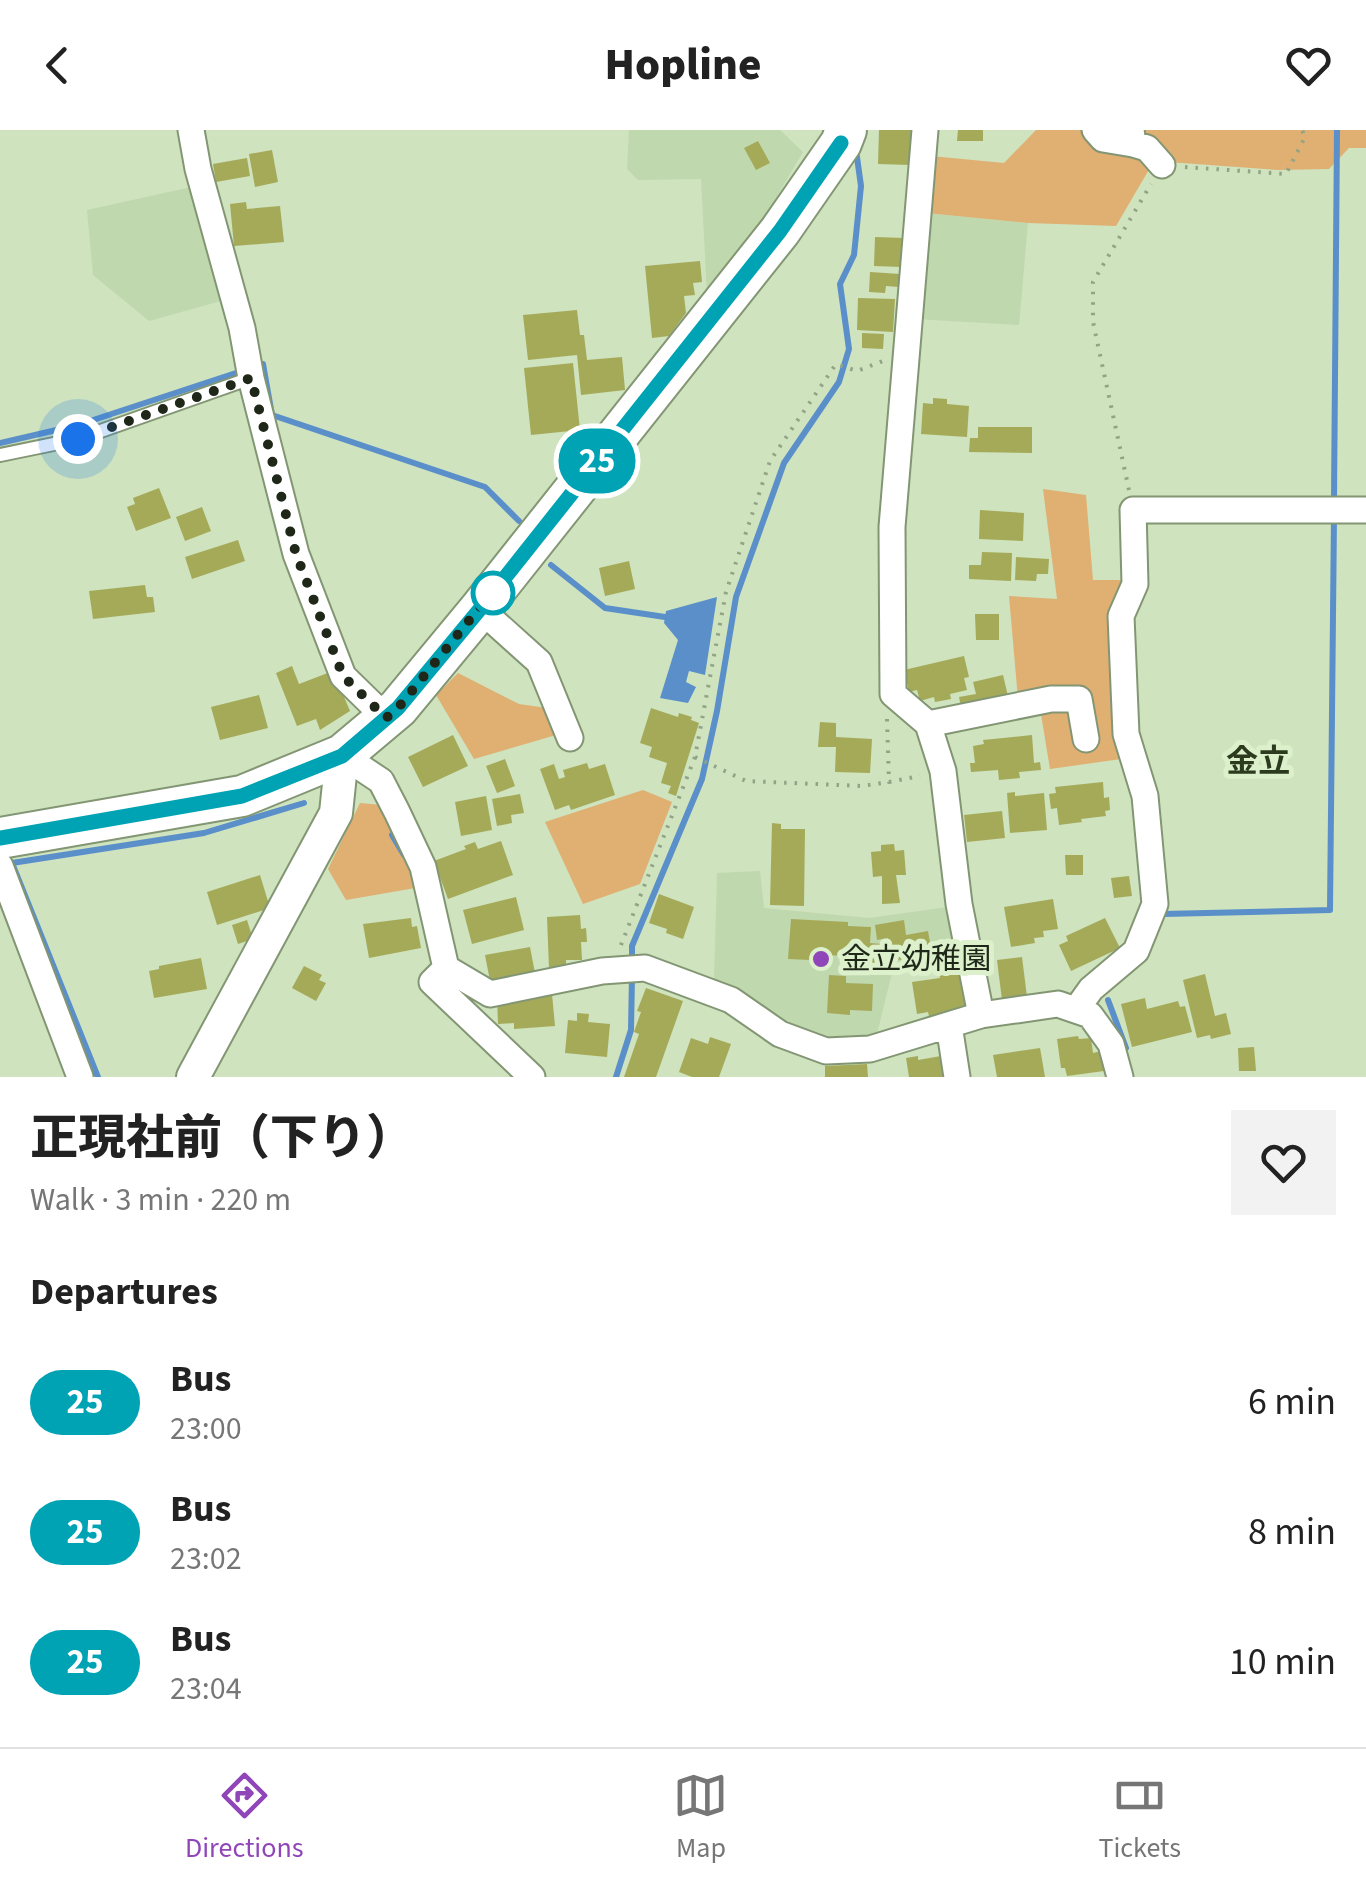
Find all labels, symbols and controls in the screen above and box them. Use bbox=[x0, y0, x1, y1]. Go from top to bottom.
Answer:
text: Hopline bbox=[605, 33, 761, 97]
icon: back bbox=[30, 38, 85, 93]
icon: heart bbox=[1281, 38, 1336, 93]
your location bbox=[53, 414, 103, 464]
line badge: 25 bbox=[552, 428, 642, 494]
text: 25 bbox=[579, 436, 615, 486]
unlabelled marker bbox=[472, 572, 514, 614]
district label: 金立 bbox=[1226, 739, 1290, 785]
place label: 金立幼稚園 bbox=[841, 938, 991, 981]
marker: 金立幼稚園 bbox=[810, 948, 832, 970]
text: 正現社前（下り） bbox=[30, 1105, 414, 1173]
button: heart bbox=[1231, 1110, 1336, 1215]
text: Walk · 3 min · 220 m bbox=[30, 1177, 291, 1223]
text: Departures bbox=[30, 1265, 218, 1319]
text: Bus bbox=[170, 1352, 231, 1406]
text: 6 min bbox=[1248, 1375, 1336, 1429]
text: 25 bbox=[67, 1377, 103, 1427]
text: 23:00 bbox=[170, 1406, 242, 1452]
text: Bus bbox=[170, 1482, 231, 1536]
text: 8 min bbox=[1248, 1505, 1336, 1559]
text: 25 bbox=[67, 1507, 103, 1557]
text: 23:02 bbox=[170, 1536, 242, 1582]
text: Bus bbox=[170, 1612, 231, 1666]
text: 10 min bbox=[1229, 1635, 1336, 1689]
text: 25 bbox=[67, 1637, 103, 1687]
text: 23:04 bbox=[170, 1666, 242, 1712]
tab: Directions bbox=[185, 1768, 303, 1868]
tab: Map bbox=[673, 1768, 728, 1868]
tab: Tickets bbox=[1098, 1768, 1181, 1868]

